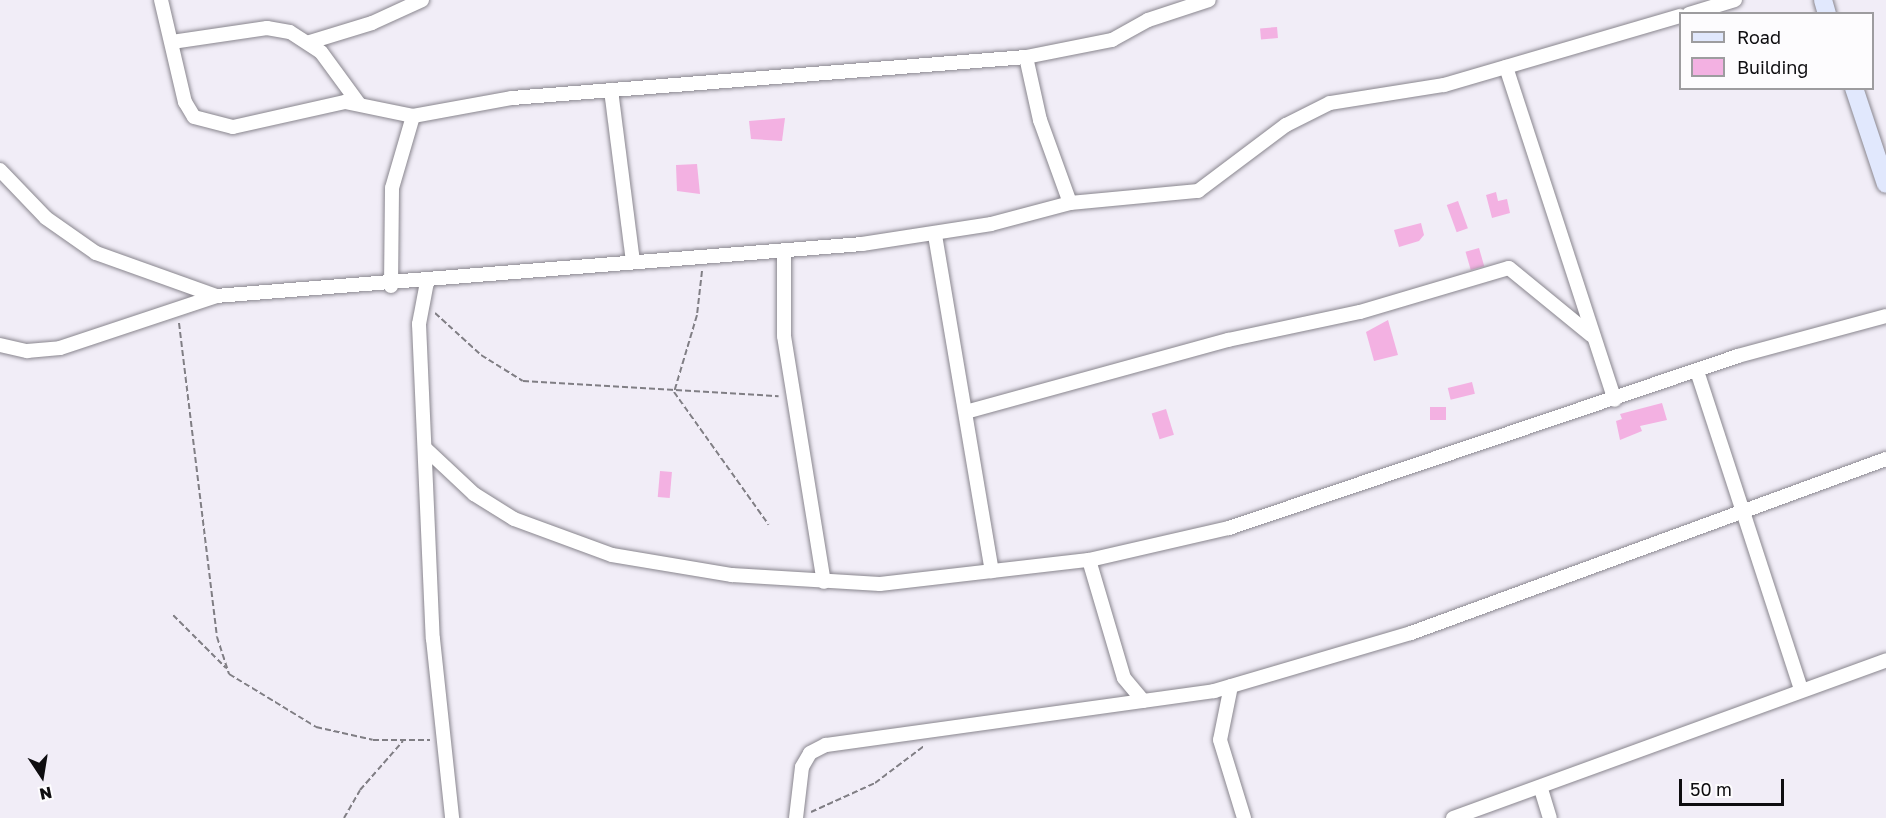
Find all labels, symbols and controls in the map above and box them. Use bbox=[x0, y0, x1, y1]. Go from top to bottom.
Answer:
legend bbox=[1679, 12, 1874, 90]
text: Road bbox=[1737, 26, 1781, 48]
text: Building bbox=[1737, 56, 1808, 78]
north arrow bbox=[12, 746, 72, 806]
scale bar bbox=[1682, 767, 1787, 805]
text: 50 m bbox=[1690, 778, 1732, 800]
text: N bbox=[38, 783, 54, 805]

